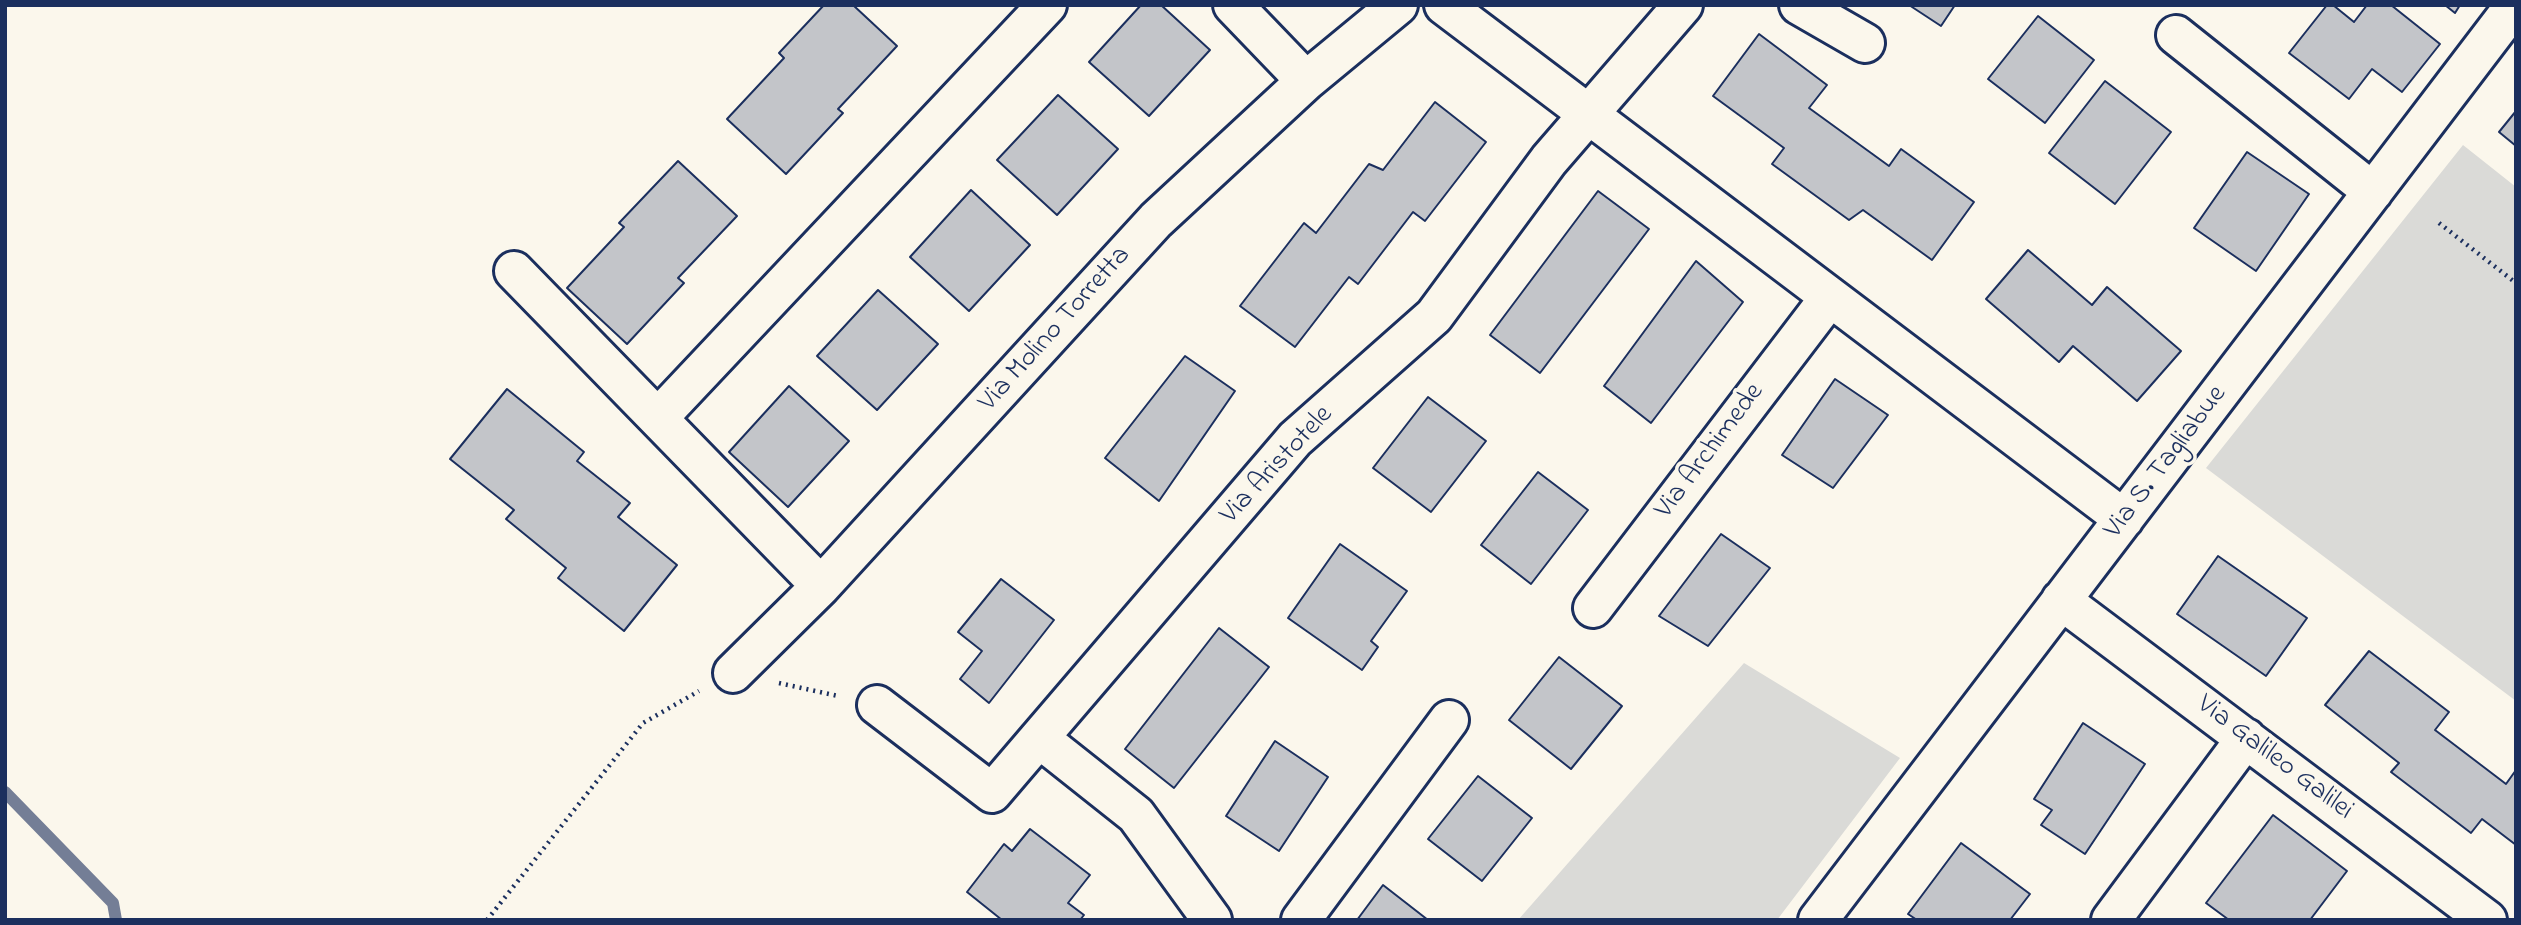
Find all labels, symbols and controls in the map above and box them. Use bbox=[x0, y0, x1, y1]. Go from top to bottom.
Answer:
street label: Via Molino Torretta bbox=[973, 240, 1139, 420]
street label: Via Archimede bbox=[1649, 378, 1773, 526]
street label: Via S. Tagliabue bbox=[2098, 380, 2236, 546]
street label: Via Aristotele bbox=[1215, 400, 1341, 532]
street label: Via Galileo Galilei bbox=[2189, 689, 2359, 829]

